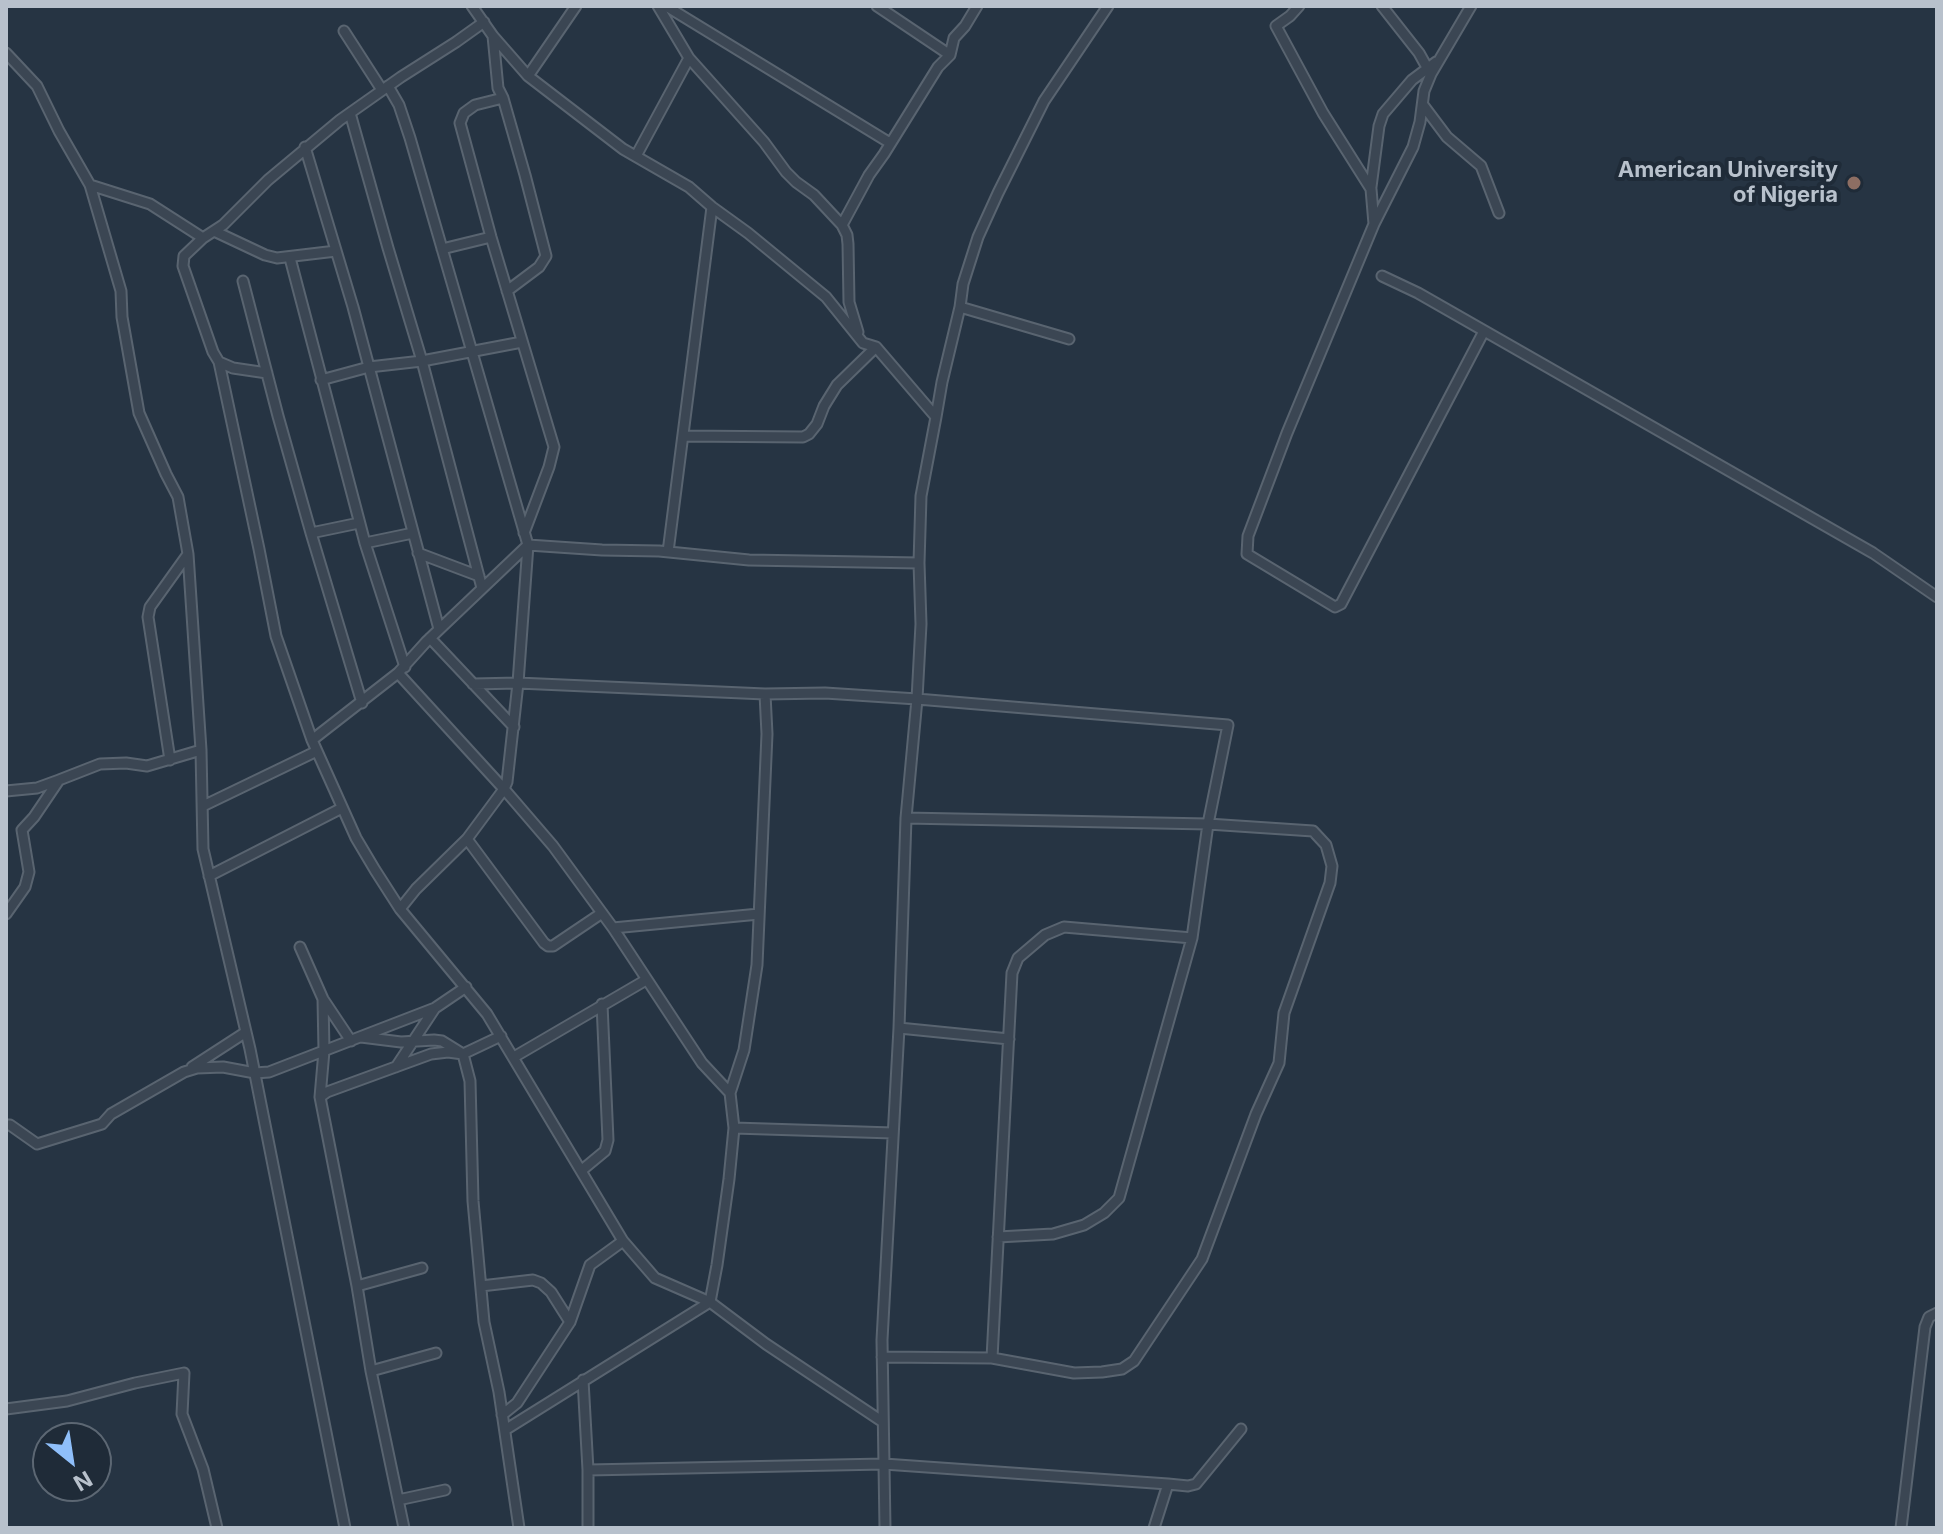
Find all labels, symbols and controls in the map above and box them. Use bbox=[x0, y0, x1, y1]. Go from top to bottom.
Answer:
place label: American University of Nigeria bbox=[1618, 157, 1838, 208]
marker: American University of Nigeria bbox=[1845, 174, 1863, 192]
north arrow bbox=[32, 1422, 112, 1502]
text: N bbox=[69, 1466, 97, 1497]

